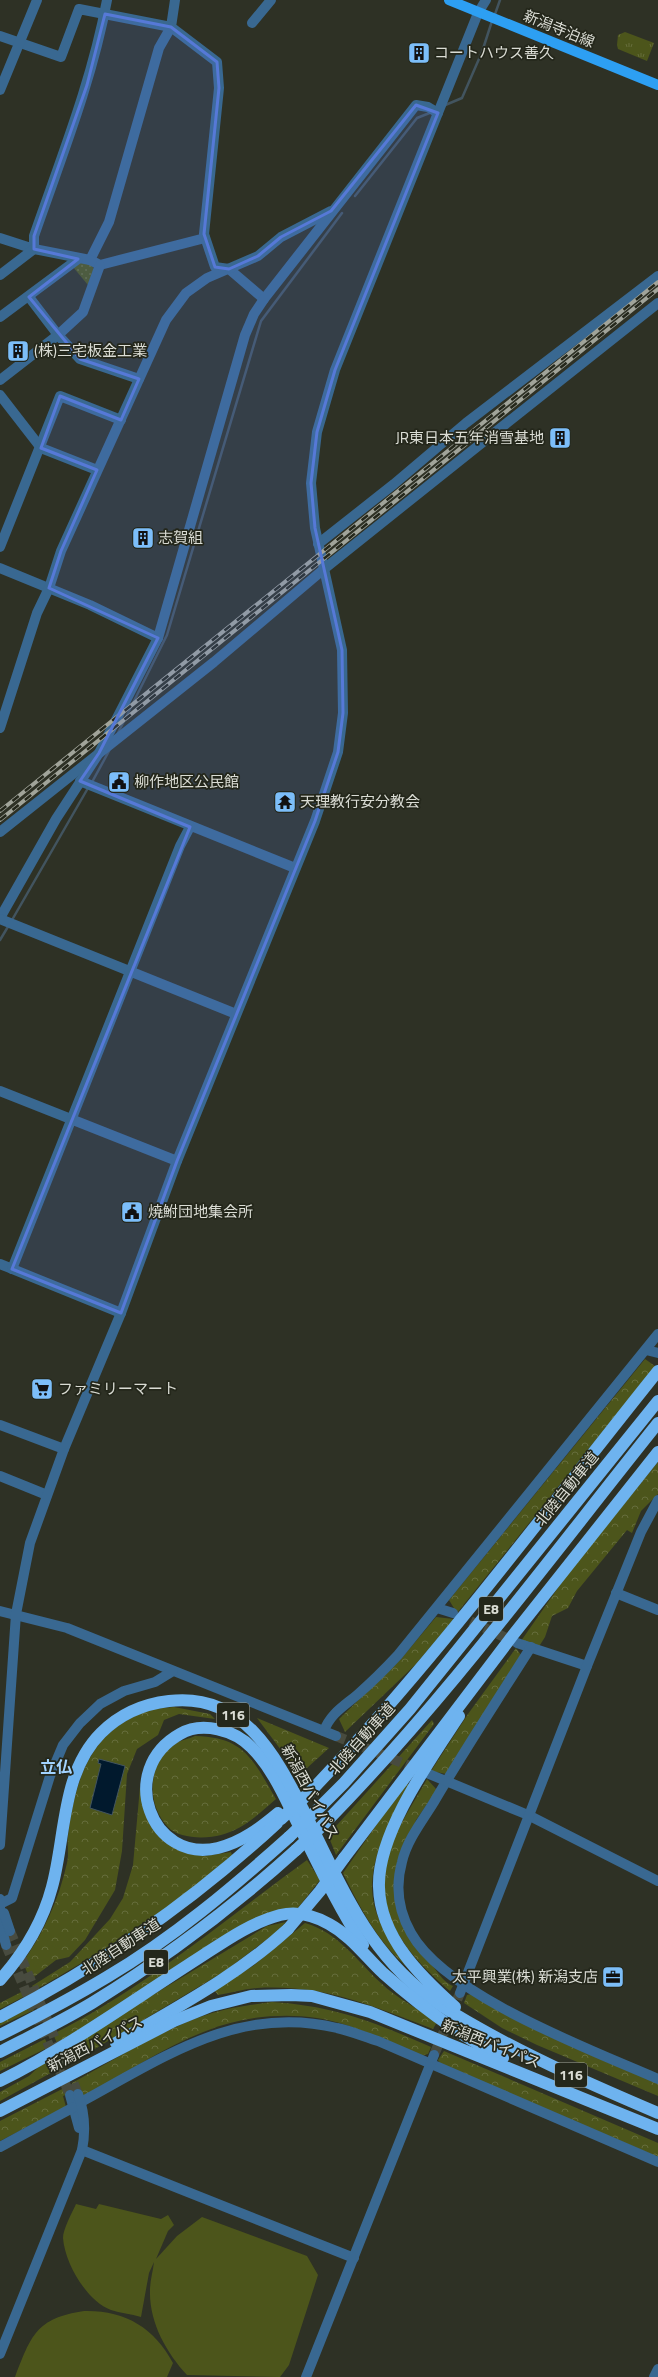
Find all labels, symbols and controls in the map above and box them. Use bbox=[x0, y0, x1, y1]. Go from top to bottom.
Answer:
street label: 新潟寺泊線 bbox=[520, 4, 598, 53]
building icon: コートハウス善久 bbox=[406, 40, 432, 66]
place label: コートハウス善久 bbox=[434, 41, 554, 64]
building icon: (株)三宅板金工業 bbox=[5, 338, 31, 364]
place label: (株)三宅板金工業 bbox=[34, 339, 147, 362]
building icon: JR東日本五年消雪基地 bbox=[547, 425, 573, 451]
place label: JR東日本五年消雪基地 bbox=[395, 426, 544, 449]
building icon: 志賀組 bbox=[130, 525, 156, 551]
place label: 志賀組 bbox=[158, 526, 203, 549]
public building icon: 柳作地区公民館 bbox=[106, 769, 132, 795]
place label: 柳作地区公民館 bbox=[134, 770, 239, 793]
temple icon: 天理教行安分教会 bbox=[272, 789, 298, 815]
place label: 天理教行安分教会 bbox=[300, 790, 420, 813]
public building icon: 焼鮒団地集会所 bbox=[119, 1199, 145, 1225]
place label: 焼鮒団地集会所 bbox=[148, 1200, 253, 1223]
supermarket icon: ファミリーマート bbox=[29, 1376, 55, 1402]
place label: ファミリーマート bbox=[58, 1377, 178, 1400]
street label: 北陸自動車道 bbox=[529, 1446, 604, 1531]
road number: E8 bbox=[479, 1597, 503, 1621]
street label: 北陸自動車道 bbox=[323, 1698, 400, 1780]
road number: 116 bbox=[217, 1703, 249, 1727]
street label: 新潟西バイパス bbox=[276, 1740, 345, 1843]
district label: 立仏 bbox=[40, 1755, 72, 1779]
street label: 北陸自動車道 bbox=[77, 1912, 165, 1981]
road number: E8 bbox=[144, 1950, 168, 1974]
office icon: 太平興業(株) 新潟支店 bbox=[600, 1964, 626, 1990]
place label: 太平興業(株) 新潟支店 bbox=[452, 1965, 598, 1988]
street label: 新潟西バイパス bbox=[43, 2010, 147, 2078]
street label: 新潟西バイパス bbox=[438, 2013, 544, 2074]
road number: 116 bbox=[555, 2063, 587, 2087]

